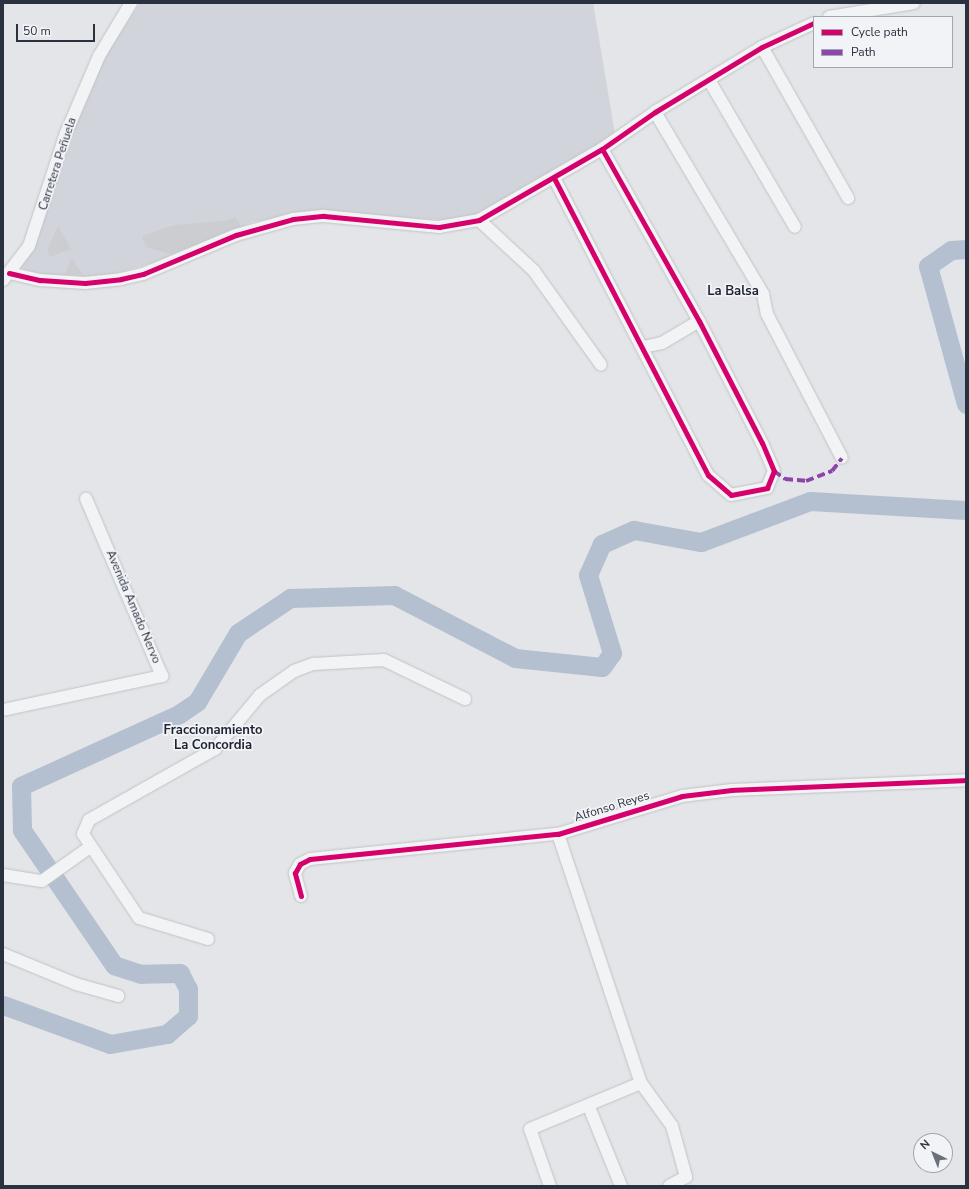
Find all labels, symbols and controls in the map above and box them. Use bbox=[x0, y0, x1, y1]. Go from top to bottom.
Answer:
scale bar bbox=[18, 16, 97, 42]
legend bbox=[813, 16, 953, 68]
text: 50 m bbox=[23, 23, 51, 39]
text: Cycle path bbox=[851, 24, 908, 40]
text: Path bbox=[851, 44, 876, 60]
street label: Carretera Peñuela bbox=[36, 116, 80, 212]
district label: La Balsa bbox=[707, 283, 759, 299]
street label: Avenida Amado Nervo bbox=[103, 548, 163, 666]
district label: Fraccionamiento La Concordia bbox=[164, 723, 262, 754]
street label: Alfonso Reyes bbox=[573, 789, 651, 825]
north arrow bbox=[913, 1133, 953, 1173]
text: N bbox=[917, 1136, 933, 1153]

